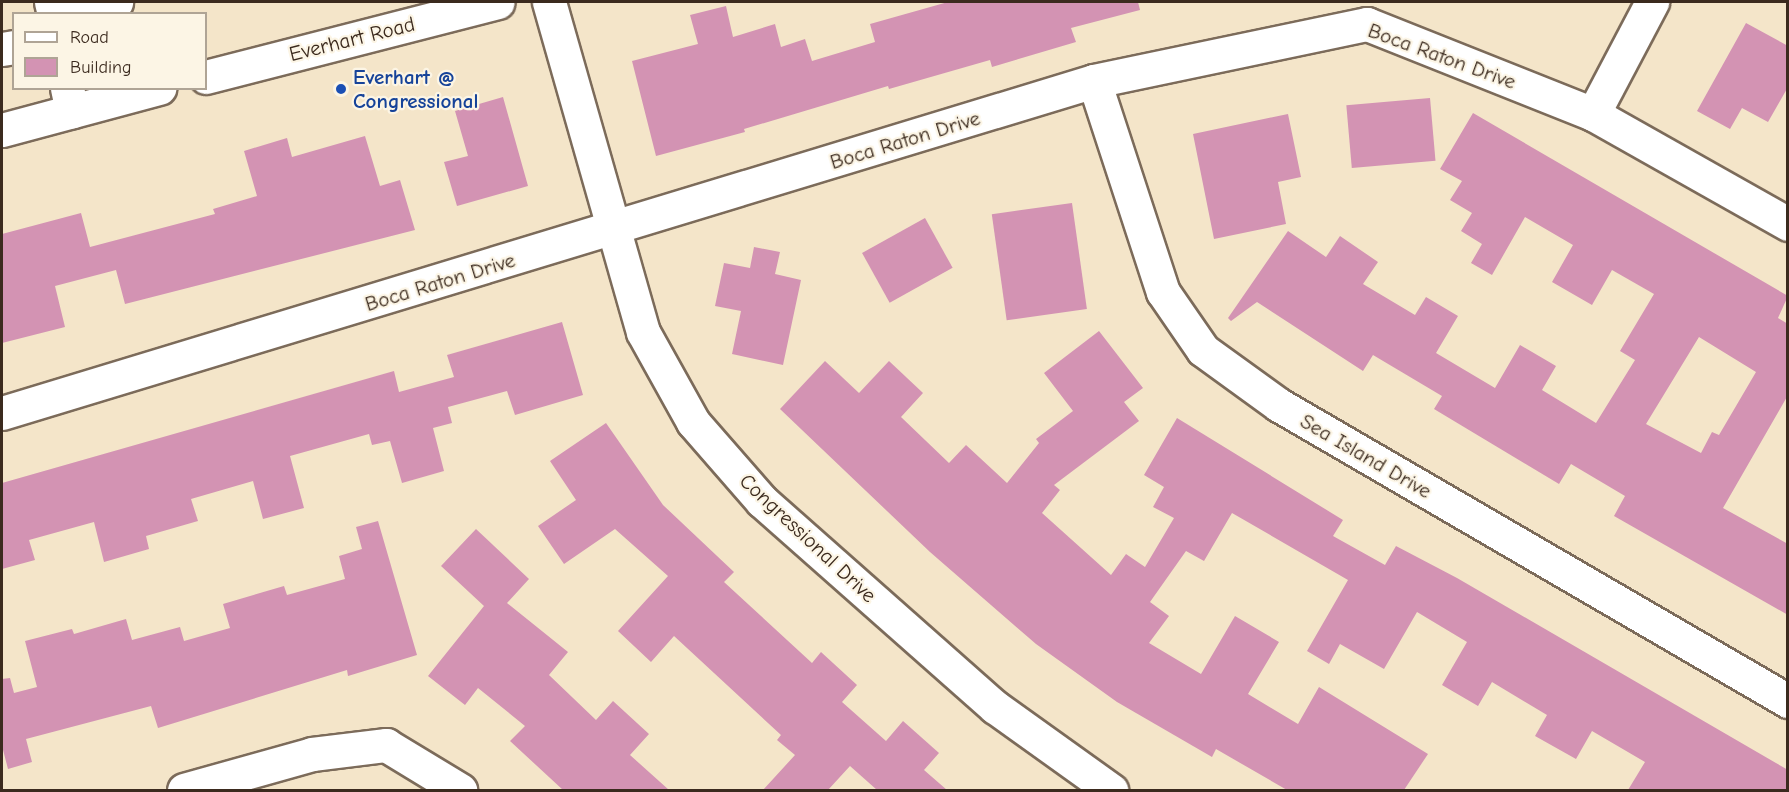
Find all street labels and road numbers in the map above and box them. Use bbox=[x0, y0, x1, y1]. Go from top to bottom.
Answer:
street label: Everhart Road bbox=[287, 11, 417, 67]
street label: Boca Raton Drive bbox=[1365, 18, 1519, 94]
street label: Boca Raton Drive bbox=[827, 105, 983, 175]
street label: Boca Raton Drive bbox=[362, 247, 518, 317]
street label: Sea Island Drive bbox=[1296, 408, 1436, 504]
street label: Congressional Drive bbox=[734, 468, 882, 608]

